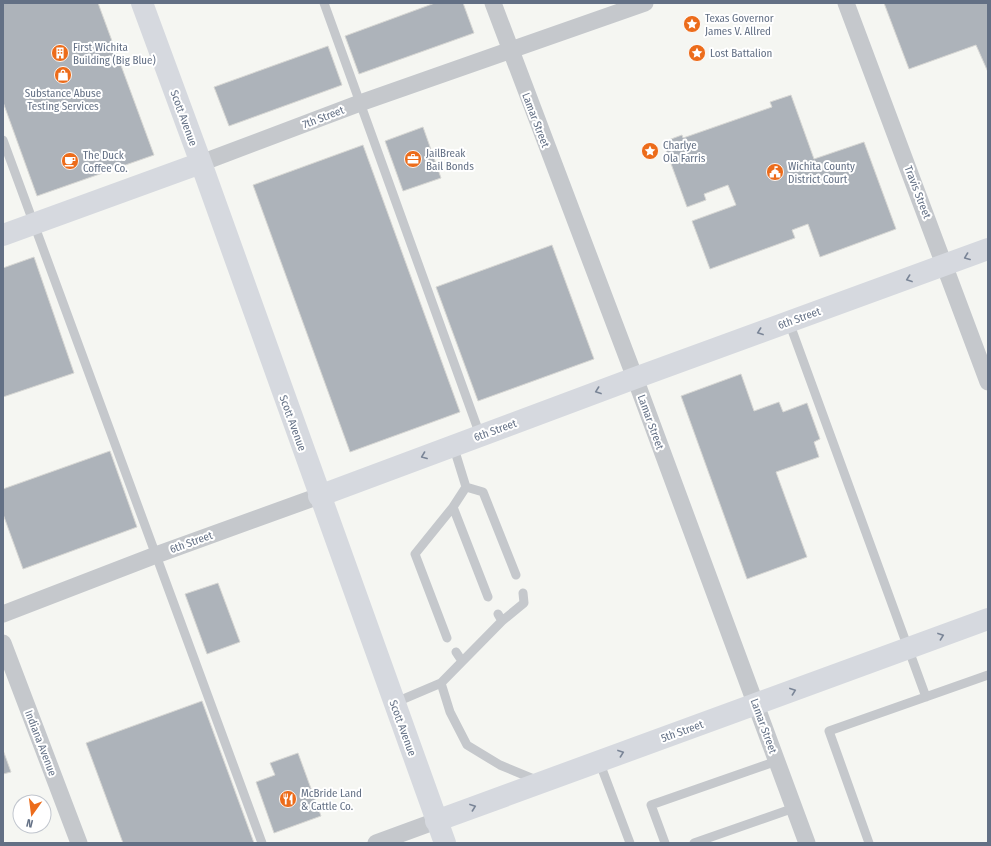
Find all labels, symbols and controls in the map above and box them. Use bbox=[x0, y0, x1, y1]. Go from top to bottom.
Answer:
place label: Texas Governor James V. Allred bbox=[705, 12, 774, 38]
place icon: Texas Governor James V. Allred bbox=[682, 14, 702, 34]
place label: First Wichita Building (Big Blue) bbox=[73, 41, 156, 67]
building icon: First Wichita Building (Big Blue) bbox=[50, 43, 70, 63]
place icon: Lost Battalion bbox=[687, 43, 707, 63]
place label: Lost Battalion bbox=[710, 47, 772, 60]
shop icon: Substance Abuse Testing Services bbox=[53, 65, 73, 85]
place label: Substance Abuse Testing Services bbox=[25, 87, 101, 113]
street label: Scott Avenue bbox=[167, 88, 200, 148]
street label: Lamar Street bbox=[519, 91, 552, 150]
street label: 7th Street bbox=[301, 103, 346, 131]
place label: Charlye Ola Farris bbox=[663, 139, 706, 165]
place icon: Charlye Ola Farris bbox=[640, 141, 660, 161]
place label: JailBreak Bail Bonds bbox=[426, 147, 474, 173]
place label: The Duck Coffee Co. bbox=[83, 149, 128, 175]
office icon: JailBreak Bail Bonds bbox=[403, 149, 423, 169]
cafe icon: The Duck Coffee Co. bbox=[60, 151, 80, 171]
place label: Wichita County District Court bbox=[788, 160, 855, 186]
public building icon: Wichita County District Court bbox=[765, 162, 785, 182]
street label: Travis Street bbox=[902, 164, 934, 221]
one-way arrow bbox=[963, 253, 970, 261]
one-way arrow bbox=[906, 274, 913, 282]
street label: 6th Street bbox=[776, 305, 823, 332]
one-way arrow bbox=[757, 328, 764, 336]
one-way arrow bbox=[595, 387, 602, 395]
street label: Scott Avenue bbox=[276, 393, 309, 453]
street label: Lamar Street bbox=[635, 393, 667, 452]
street label: 6th Street bbox=[472, 417, 519, 444]
one-way arrow bbox=[420, 452, 427, 460]
street label: 6th Street bbox=[168, 529, 215, 556]
one-way arrow bbox=[938, 633, 945, 641]
one-way arrow bbox=[789, 688, 796, 696]
street label: Lamar Street bbox=[748, 697, 780, 756]
street label: Scott Avenue bbox=[386, 698, 419, 758]
street label: Indiana Avenue bbox=[22, 708, 59, 778]
street label: 5th Street bbox=[659, 718, 705, 745]
one-way arrow bbox=[618, 749, 625, 758]
place label: McBride Land & Cattle Co. bbox=[301, 787, 362, 813]
restaurant icon: McBride Land & Cattle Co. bbox=[278, 789, 298, 809]
north arrow bbox=[12, 794, 52, 834]
one-way arrow bbox=[469, 804, 476, 812]
text: N bbox=[25, 816, 34, 830]

